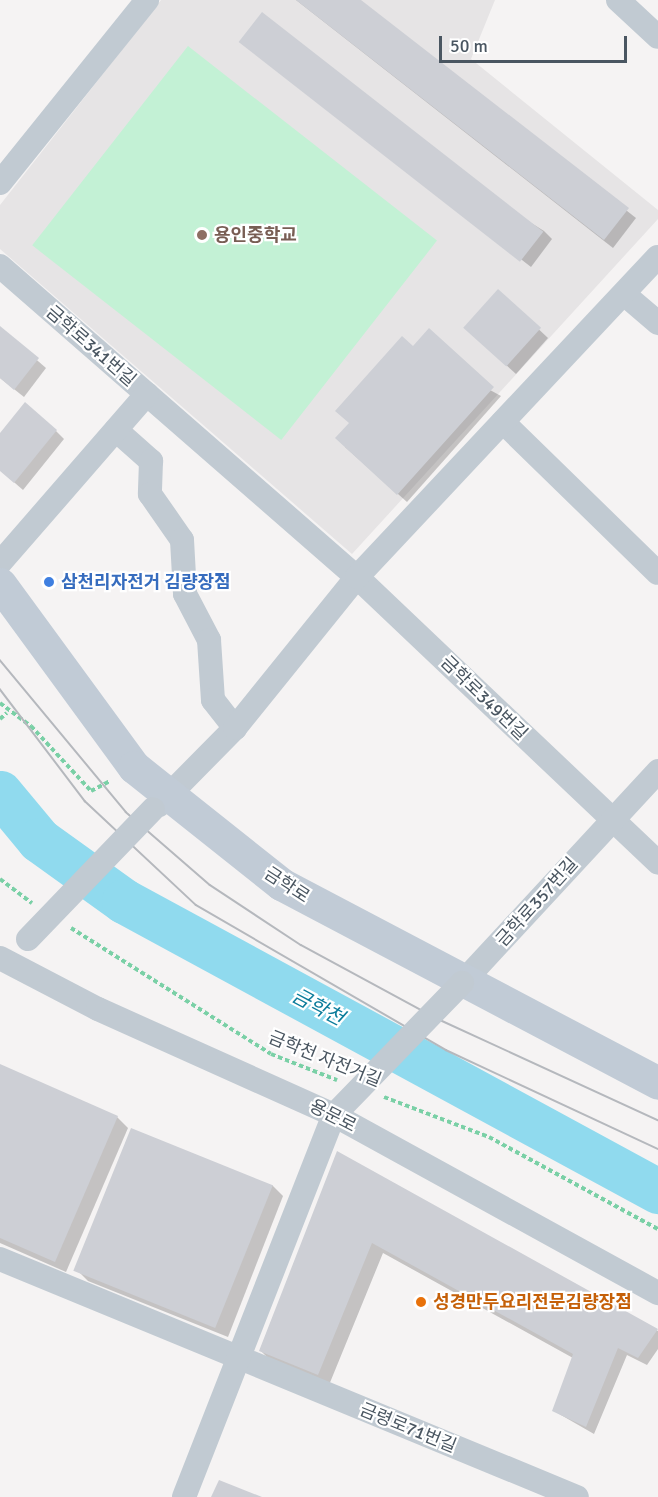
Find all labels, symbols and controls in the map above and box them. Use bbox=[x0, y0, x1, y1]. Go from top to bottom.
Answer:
scale bar bbox=[442, 24, 630, 62]
text: 50 m bbox=[450, 35, 488, 57]
place label: 용인중학교 bbox=[214, 224, 297, 246]
marker: 용인중학교 bbox=[195, 228, 209, 242]
street label: 금학로341번길 bbox=[42, 301, 140, 391]
place label: 삼천리자전거 김량장점 bbox=[61, 571, 231, 593]
marker: 삼천리자전거 김량장점 bbox=[42, 575, 56, 589]
street label: 금학로349번길 bbox=[436, 651, 532, 745]
street label: 금학로357번길 bbox=[492, 853, 582, 951]
street label: 금학로 bbox=[260, 862, 314, 908]
water label: 금학천 bbox=[288, 983, 348, 1031]
street label: 금학천 자전거길 bbox=[265, 1027, 385, 1091]
street label: 용문로 bbox=[306, 1095, 360, 1137]
place label: 성경만두요리전문김량장점 bbox=[433, 1291, 632, 1313]
marker: 성경만두요리전문김량장점 bbox=[414, 1295, 428, 1309]
street label: 금령로71번길 bbox=[357, 1399, 459, 1457]

